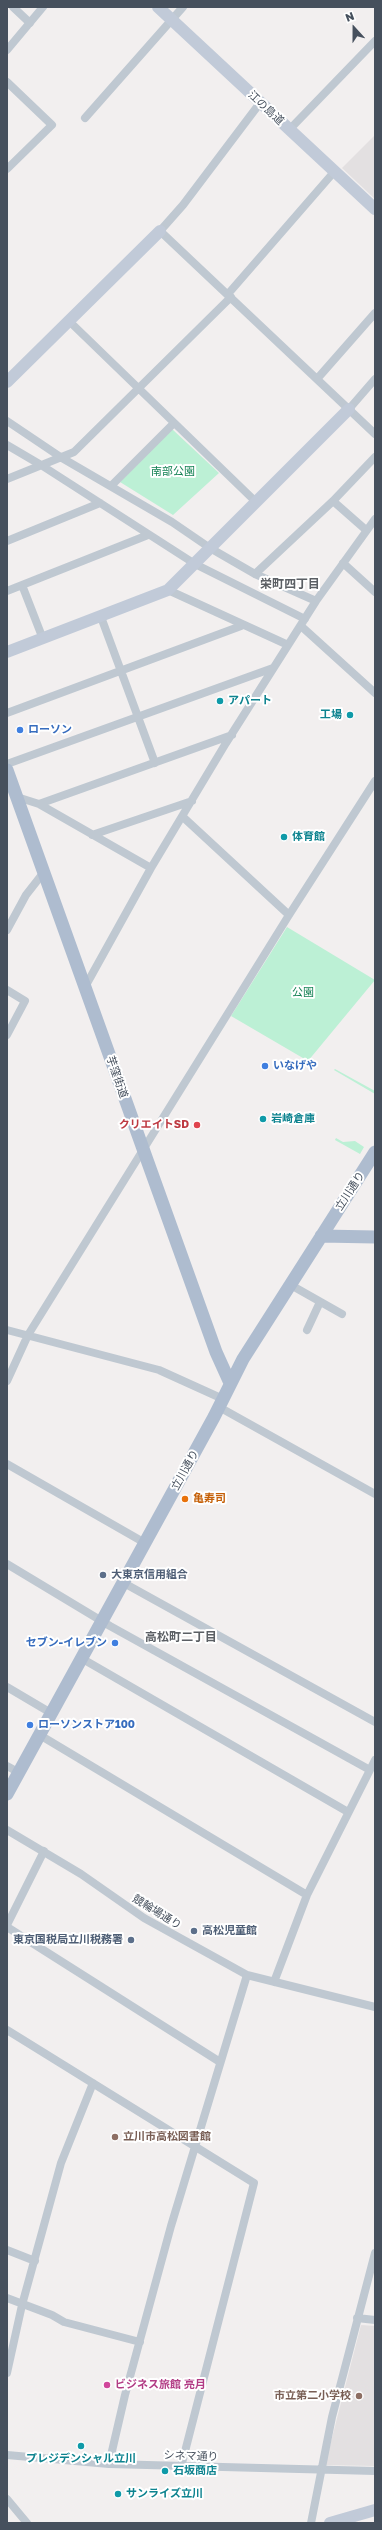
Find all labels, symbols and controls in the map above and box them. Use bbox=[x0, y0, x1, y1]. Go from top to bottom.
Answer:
north arrow bbox=[334, 8, 374, 48]
text: N bbox=[343, 9, 356, 24]
street label: 江の島道 bbox=[245, 88, 287, 128]
park label: 南部公園 bbox=[151, 465, 195, 479]
district label: 栄町四丁目 bbox=[260, 577, 320, 591]
place label: アパート bbox=[228, 694, 272, 708]
marker: アパート bbox=[215, 696, 225, 706]
place label: 工場 bbox=[320, 708, 342, 722]
marker: 工場 bbox=[345, 710, 355, 720]
place label: ローソン bbox=[28, 723, 72, 737]
marker: ローソン bbox=[15, 725, 25, 735]
place label: 体育館 bbox=[292, 830, 325, 844]
marker: 体育館 bbox=[279, 832, 289, 842]
park label: 公園 bbox=[292, 986, 314, 1000]
street label: 芋窪街道 bbox=[104, 1054, 130, 1100]
place label: いなげや bbox=[273, 1059, 317, 1073]
marker: いなげや bbox=[260, 1061, 270, 1071]
place label: 岩崎倉庫 bbox=[271, 1112, 315, 1126]
marker: 岩崎倉庫 bbox=[258, 1114, 268, 1124]
place label: クリエイトSD bbox=[119, 1118, 189, 1132]
marker: クリエイトSD bbox=[192, 1120, 202, 1130]
street label: 立川通り bbox=[332, 1169, 368, 1213]
street label: 立川通り bbox=[169, 1448, 201, 1492]
place label: 亀寿司 bbox=[193, 1492, 226, 1506]
marker: 亀寿司 bbox=[180, 1494, 190, 1504]
place label: 大東京信用組合 bbox=[111, 1568, 188, 1582]
marker: 大東京信用組合 bbox=[98, 1570, 108, 1580]
district label: 高松町二丁目 bbox=[145, 1630, 217, 1644]
place label: セブン-イレブン bbox=[26, 1636, 107, 1650]
marker: セブン-イレブン bbox=[110, 1638, 120, 1648]
place label: ローソンストア100 bbox=[38, 1718, 135, 1732]
marker: ローソンストア100 bbox=[25, 1720, 35, 1730]
street label: 競輪場通り bbox=[130, 1892, 184, 1932]
place label: 高松児童館 bbox=[202, 1924, 257, 1938]
marker: 高松児童館 bbox=[189, 1926, 199, 1936]
place label: 東京国税局立川税務署 bbox=[13, 1933, 123, 1947]
marker: 東京国税局立川税務署 bbox=[126, 1935, 136, 1945]
place label: 立川市高松図書館 bbox=[123, 2130, 211, 2144]
marker: 立川市高松図書館 bbox=[110, 2132, 120, 2142]
place label: ビジネス旅館 亮月 bbox=[115, 2378, 206, 2392]
marker: ビジネス旅館 亮月 bbox=[102, 2380, 112, 2390]
place label: 市立第二小学校 bbox=[274, 2389, 351, 2403]
marker: 市立第二小学校 bbox=[354, 2391, 364, 2401]
marker: プレジデンシャル立川 bbox=[76, 2441, 86, 2451]
street label: シネマ通り bbox=[163, 2448, 219, 2464]
place label: プレジデンシャル立川 bbox=[26, 2452, 136, 2466]
place label: 石坂商店 bbox=[173, 2464, 217, 2478]
marker: 石坂商店 bbox=[160, 2466, 170, 2476]
place label: サンライズ立川 bbox=[126, 2487, 203, 2501]
marker: サンライズ立川 bbox=[113, 2489, 123, 2499]

